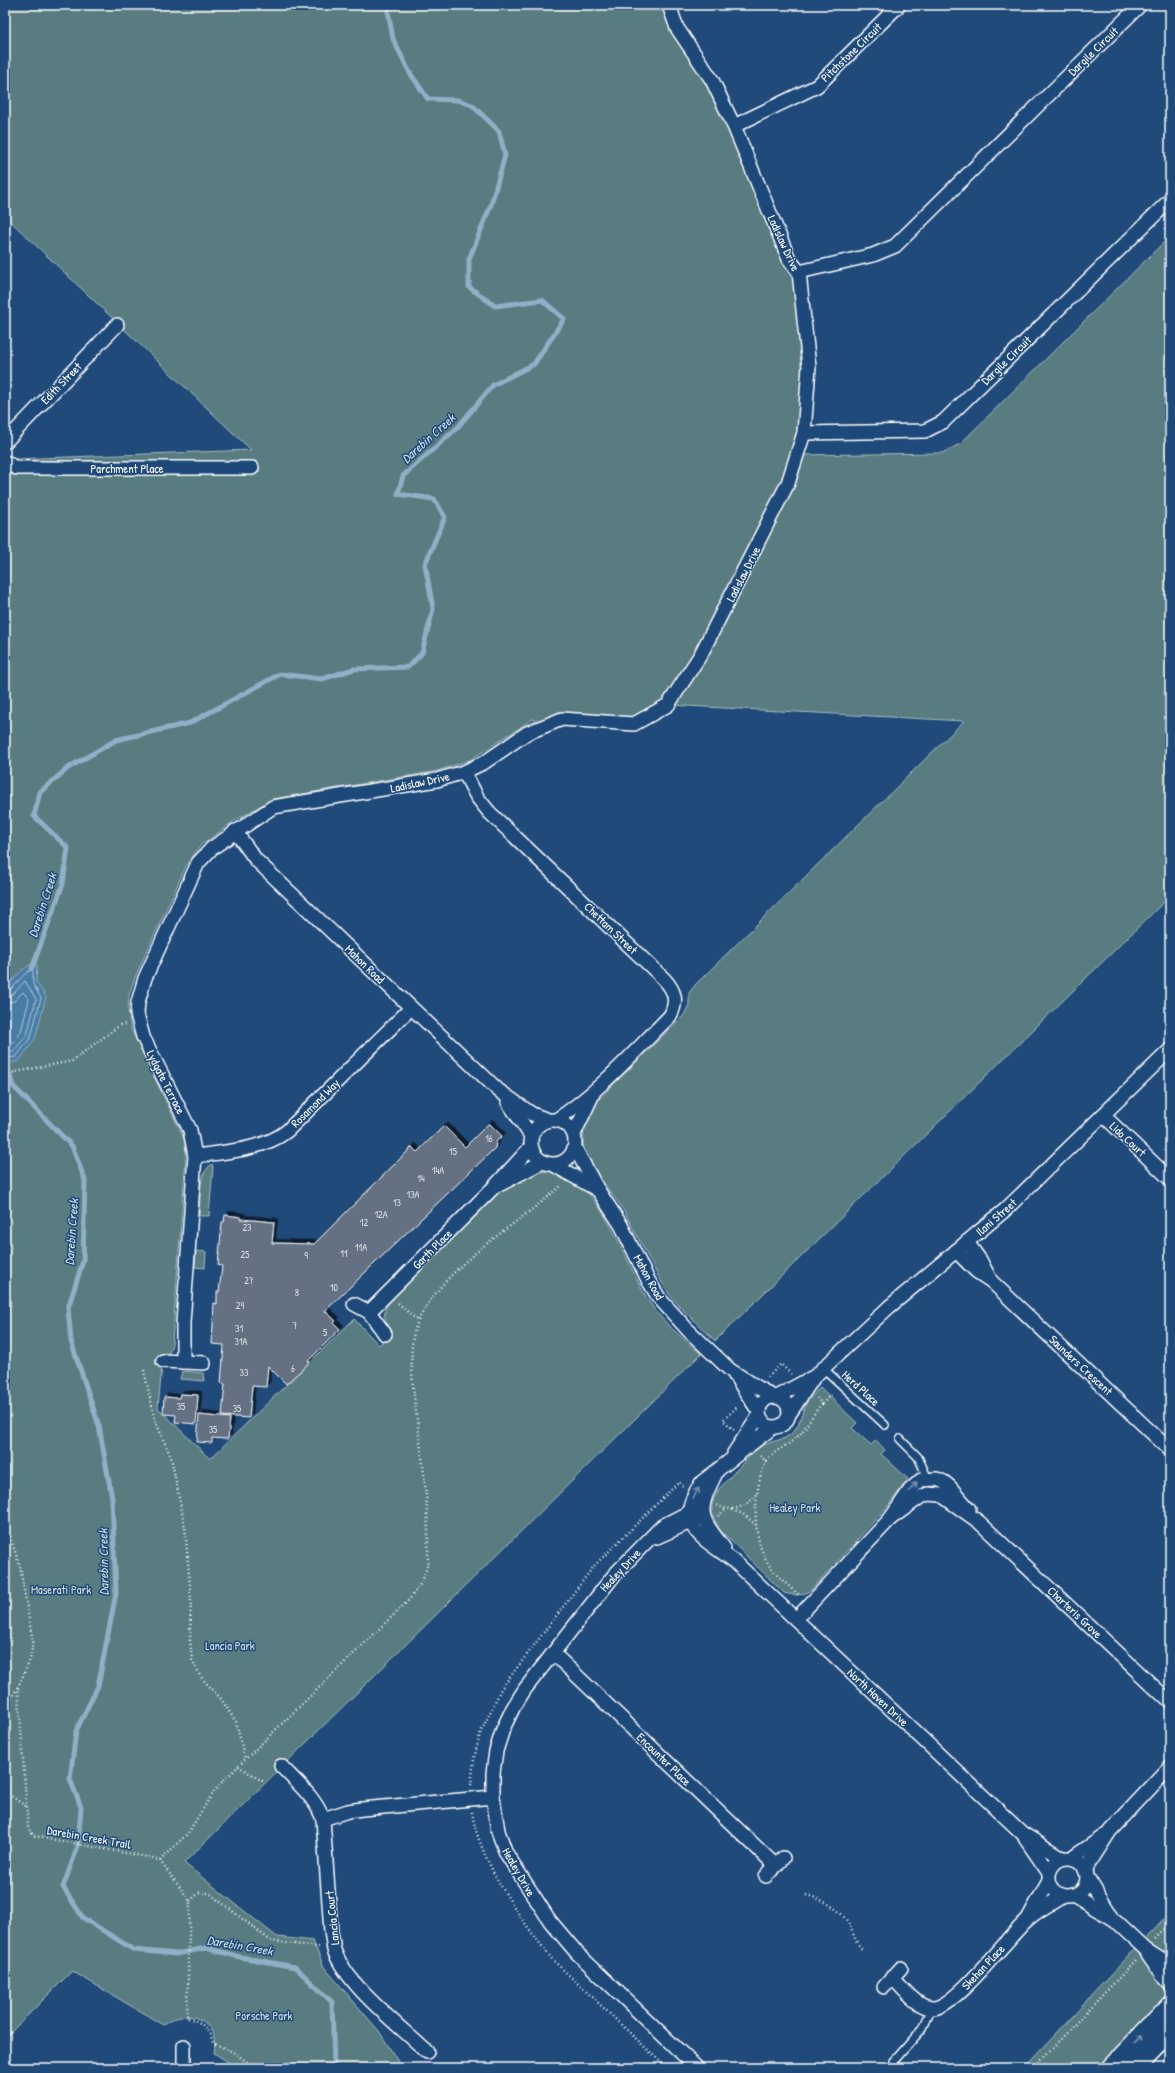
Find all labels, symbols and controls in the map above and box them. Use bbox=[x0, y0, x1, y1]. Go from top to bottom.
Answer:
street label: Pitchstone Circuit bbox=[817, 18, 886, 86]
street label: Dargile Circuit bbox=[1064, 22, 1123, 79]
street label: Ladislaw Drive bbox=[764, 212, 804, 274]
street label: Dargile Circuit bbox=[977, 331, 1036, 388]
street label: Edith Street bbox=[37, 358, 86, 408]
water label: Darebin Creek bbox=[397, 408, 460, 467]
street label: Parchment Place bbox=[90, 460, 164, 477]
street label: Ladislaw Drive bbox=[722, 543, 764, 605]
street label: Ladislaw Drive bbox=[389, 767, 451, 797]
water label: Darebin Creek bbox=[23, 869, 61, 939]
street label: Chettam Street bbox=[581, 898, 642, 958]
street label: Mahon Road bbox=[341, 941, 389, 988]
street label: Lydgate Terrace bbox=[143, 1047, 189, 1117]
street label: Rosamond Way bbox=[287, 1075, 343, 1131]
street label: Lido Court bbox=[1106, 1118, 1151, 1161]
house number: 16 bbox=[485, 1132, 493, 1145]
house number: 15 bbox=[449, 1145, 458, 1158]
house number: 14A bbox=[432, 1164, 444, 1177]
house number: 14 bbox=[417, 1172, 425, 1185]
house number: 13A bbox=[407, 1188, 420, 1201]
street label: Ilani Street bbox=[972, 1194, 1021, 1240]
house number: 13 bbox=[393, 1196, 402, 1209]
water label: Darebin Creek bbox=[60, 1197, 82, 1266]
house number: 12A bbox=[374, 1208, 388, 1221]
house number: 12 bbox=[360, 1216, 368, 1229]
house number: 23 bbox=[242, 1221, 252, 1234]
street label: Garth Place bbox=[408, 1225, 456, 1273]
house number: 11A bbox=[355, 1241, 367, 1254]
house number: 11 bbox=[340, 1247, 348, 1260]
house number: 25 bbox=[241, 1248, 250, 1261]
house number: 9 bbox=[304, 1249, 308, 1262]
street label: Mahon Road bbox=[630, 1251, 669, 1303]
house number: 27 bbox=[244, 1274, 254, 1287]
house number: 10 bbox=[330, 1281, 339, 1294]
house number: 8 bbox=[295, 1286, 299, 1299]
house number: 29 bbox=[236, 1299, 245, 1312]
house number: 7 bbox=[293, 1319, 298, 1332]
house number: 31 bbox=[235, 1322, 243, 1335]
house number: 5 bbox=[323, 1326, 328, 1339]
street label: Saunders Crescent bbox=[1045, 1331, 1117, 1400]
house number: 31A bbox=[235, 1335, 248, 1348]
house number: 6 bbox=[291, 1362, 295, 1375]
house number: 33 bbox=[240, 1366, 249, 1379]
street label: Herd Place bbox=[838, 1366, 884, 1410]
house number: 35 bbox=[177, 1400, 186, 1413]
house number: 35 bbox=[233, 1402, 242, 1415]
house number: 35 bbox=[209, 1423, 218, 1436]
one-way arrow bbox=[908, 1483, 918, 1492]
one-way arrow bbox=[693, 1487, 700, 1499]
park label: Healey Park bbox=[770, 1499, 821, 1516]
water label: Darebin Creek bbox=[93, 1527, 113, 1595]
street label: Healey Drive bbox=[596, 1544, 645, 1595]
park label: Maserati Park bbox=[31, 1581, 91, 1598]
street label: Charteris Grove bbox=[1044, 1582, 1106, 1642]
park label: Lancia Park bbox=[205, 1637, 255, 1654]
street label: North Haven Drive bbox=[844, 1664, 913, 1730]
street label: Encounter Place bbox=[633, 1729, 695, 1790]
street label: Darebin Creek Trail bbox=[46, 1821, 133, 1853]
street label: Healey Drive bbox=[498, 1845, 540, 1900]
street label: Lancia Court bbox=[321, 1889, 343, 1946]
water label: Darebin Creek bbox=[206, 1930, 276, 1960]
street label: Skehan Place bbox=[958, 1940, 1009, 1993]
park label: Porsche Park bbox=[235, 2007, 293, 2024]
one-way arrow bbox=[1133, 2035, 1142, 2045]

